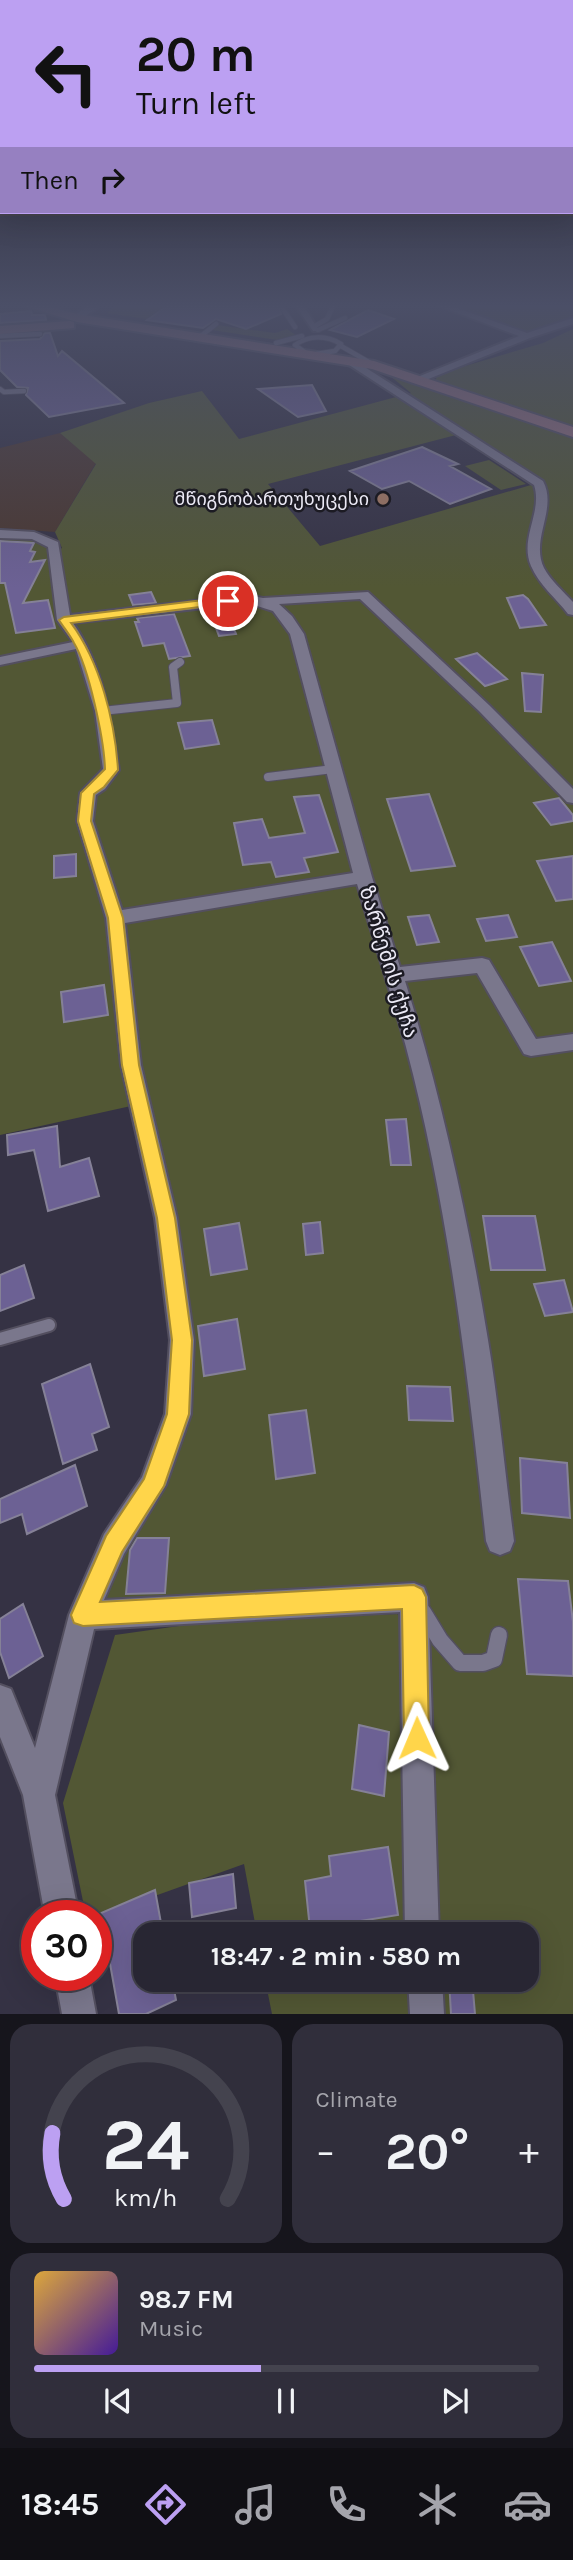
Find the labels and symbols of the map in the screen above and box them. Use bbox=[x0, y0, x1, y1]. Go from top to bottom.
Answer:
place label: მწიგნობართუხუცესი bbox=[175, 488, 369, 510]
marker: მწიგნობართუხუცესი bbox=[375, 491, 391, 507]
pin bbox=[198, 571, 258, 631]
street label: ზარწემის ქუჩა bbox=[354, 883, 424, 1041]
position arrow bbox=[380, 1701, 454, 1775]
speed limit sign: 30 bbox=[21, 1900, 112, 1991]

